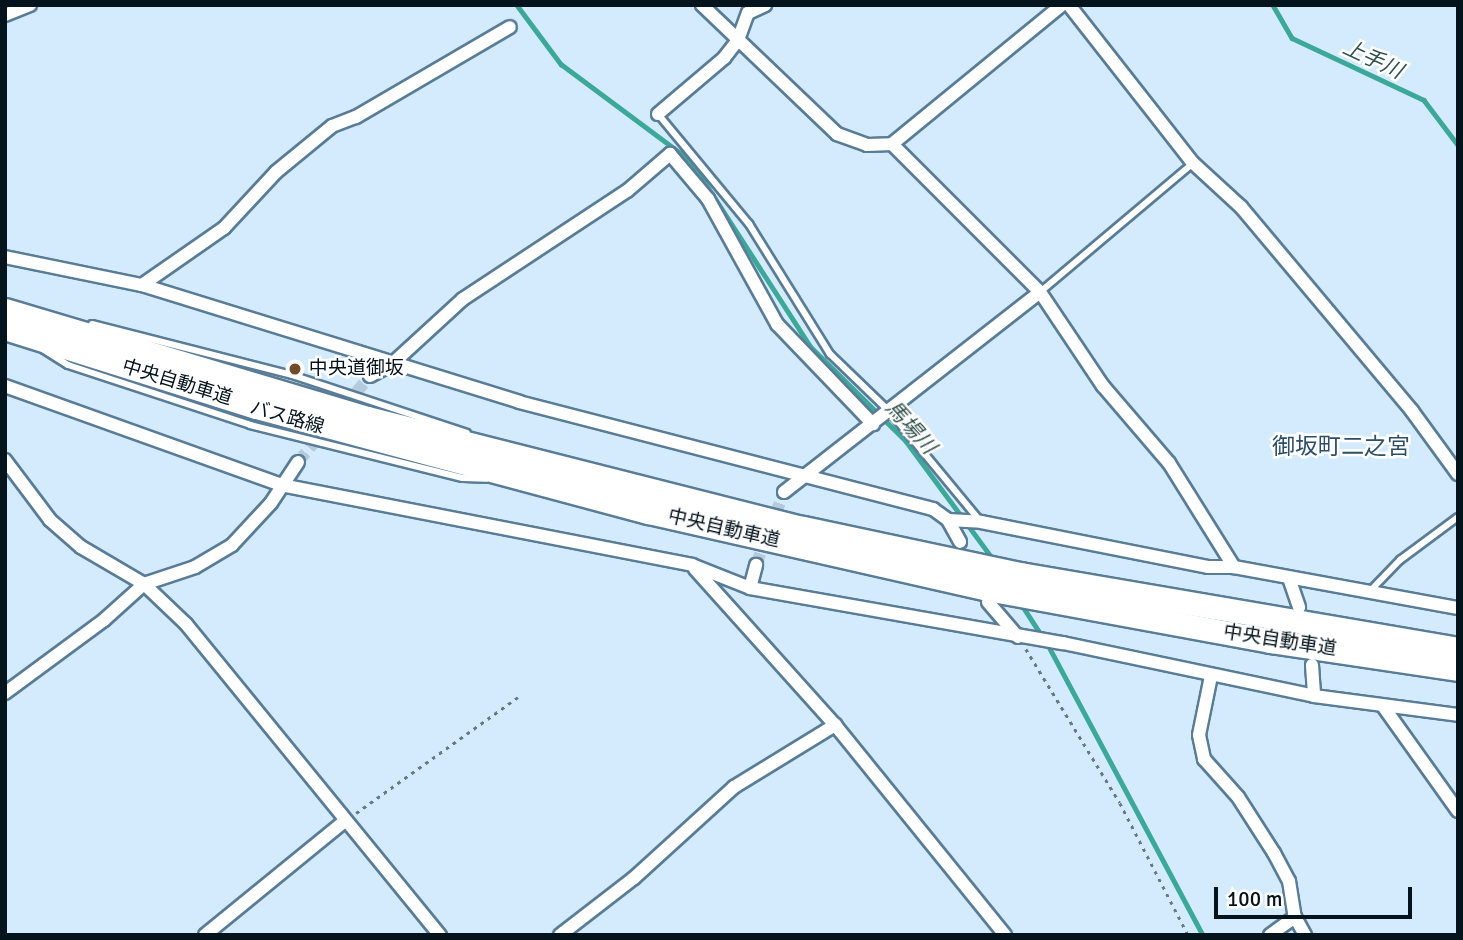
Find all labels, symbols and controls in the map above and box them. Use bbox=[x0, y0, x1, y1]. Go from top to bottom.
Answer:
water label: 上手川 bbox=[1339, 34, 1407, 84]
street label: 中央自動車道 bbox=[119, 355, 235, 411]
place label: 中央道御坂 bbox=[309, 358, 404, 380]
marker: 中央道御坂 bbox=[287, 361, 303, 377]
water label: 馬場川 bbox=[881, 395, 941, 459]
street label: バス路線 bbox=[247, 397, 327, 439]
district label: 御坂町二之宮 bbox=[1272, 433, 1410, 461]
street label: 中央自動車道 bbox=[666, 505, 782, 553]
street label: 中央自動車道 bbox=[1222, 621, 1338, 661]
scale bar bbox=[1218, 874, 1416, 918]
text: 100 m bbox=[1227, 886, 1282, 912]

